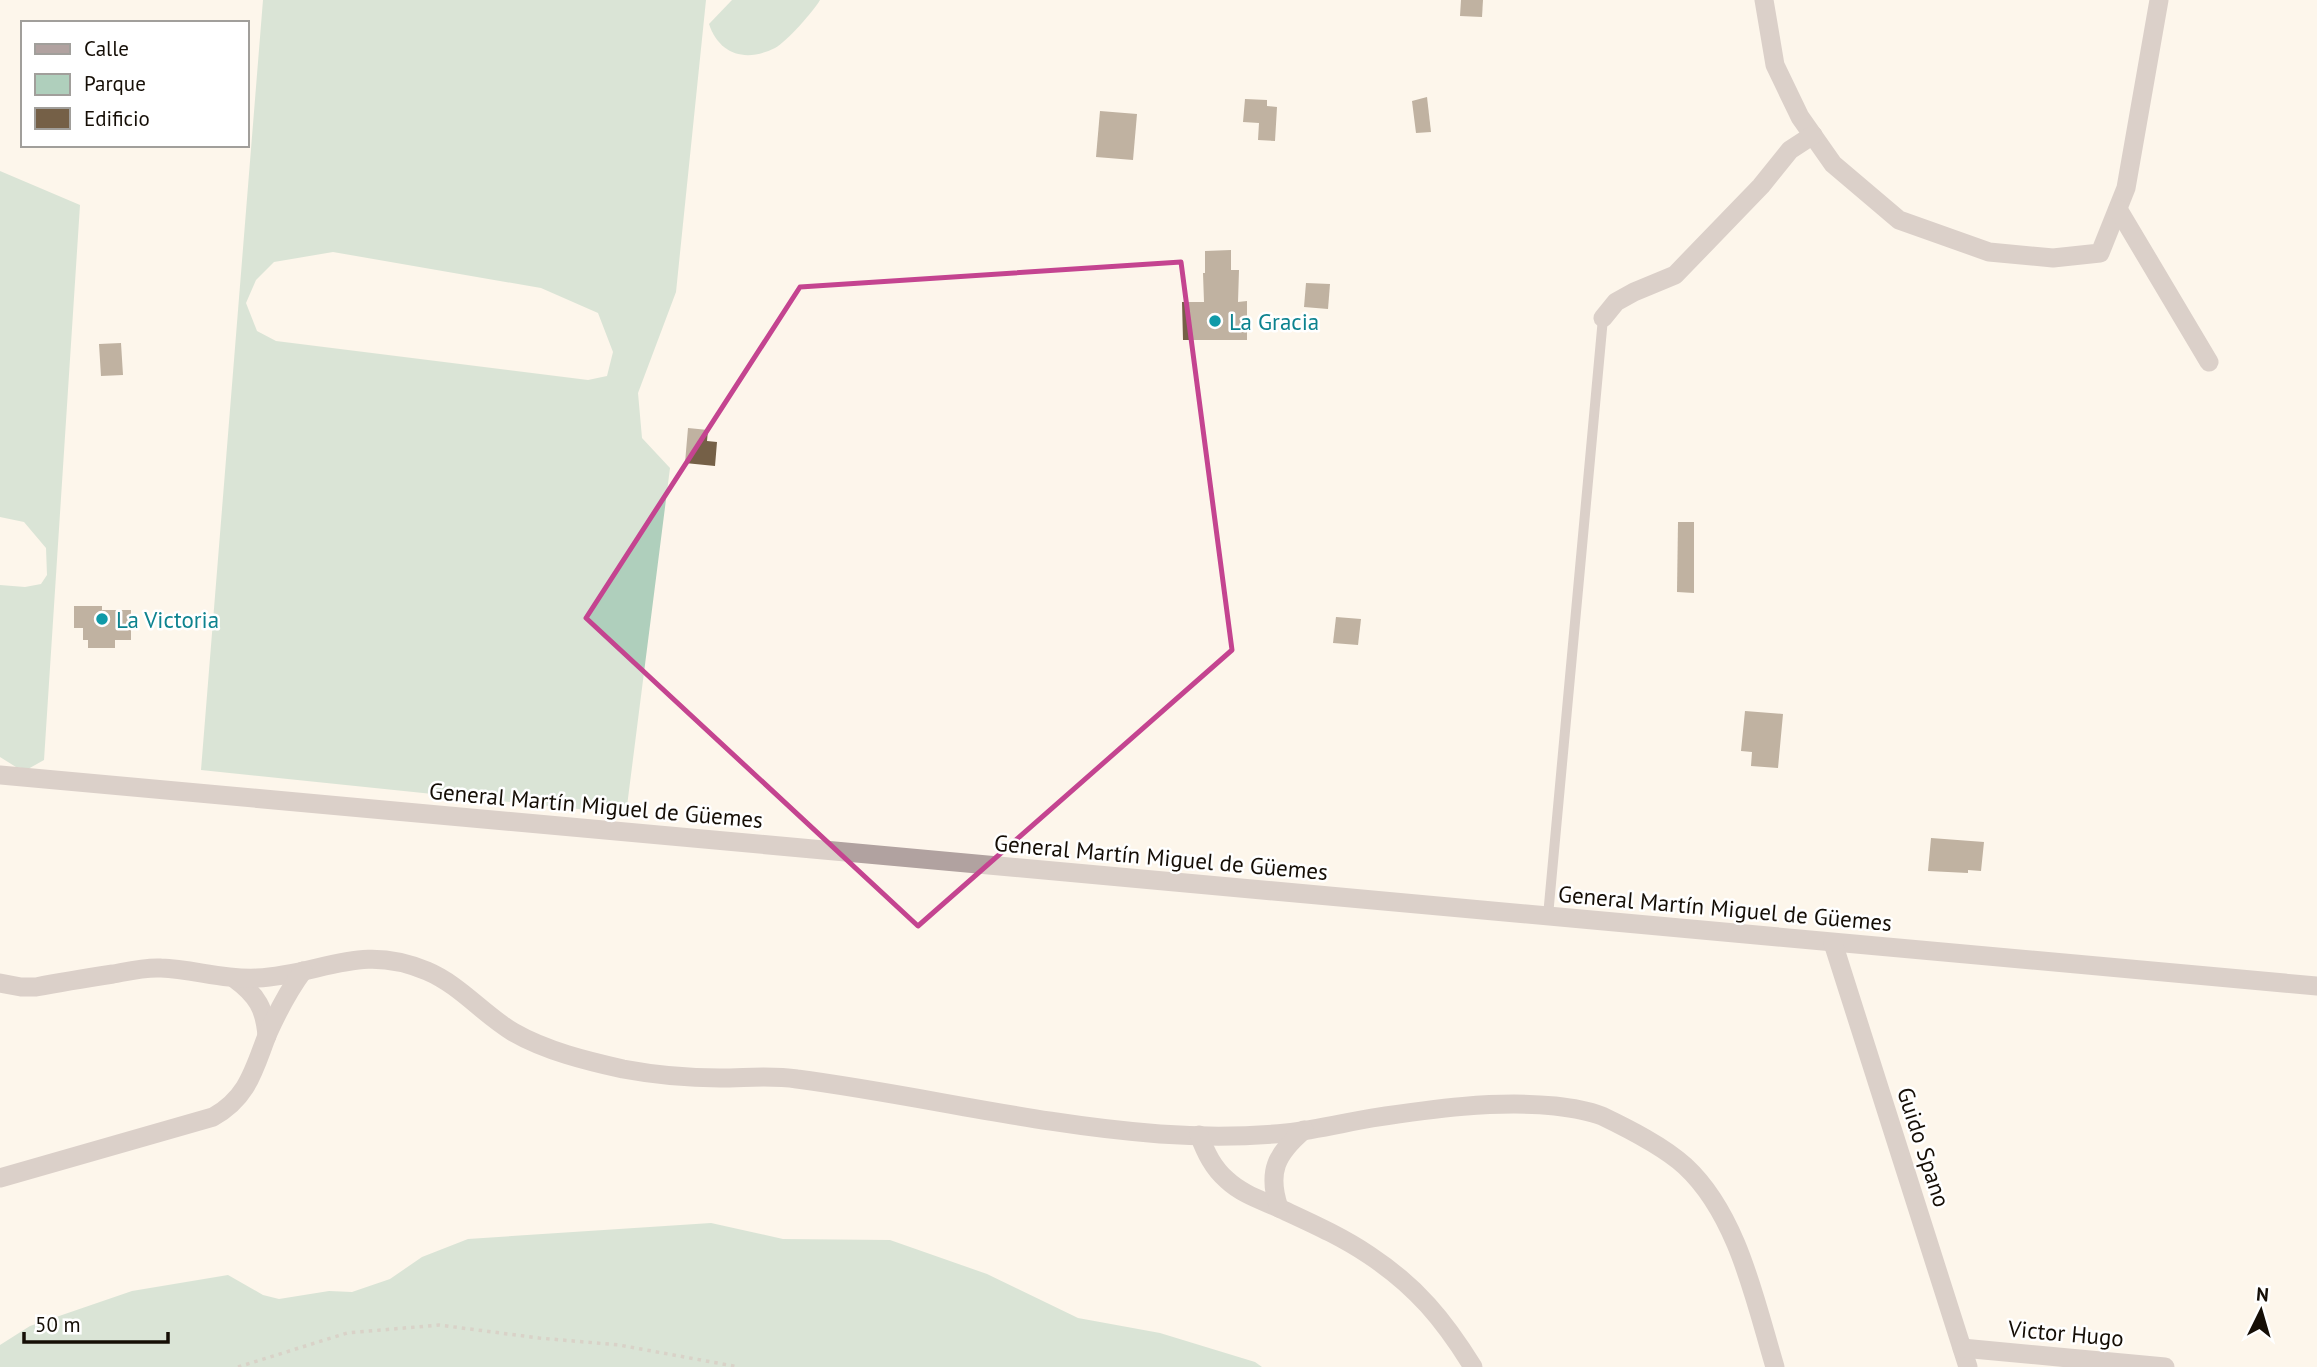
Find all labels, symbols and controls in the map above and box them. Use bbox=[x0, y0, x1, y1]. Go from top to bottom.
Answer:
legend bbox=[21, 21, 248, 147]
text: Calle bbox=[84, 35, 129, 62]
text: Parque bbox=[84, 70, 146, 97]
text: Edificio bbox=[84, 105, 150, 132]
place label: La Gracia bbox=[1229, 307, 1319, 336]
marker: La Gracia bbox=[1207, 313, 1223, 329]
place label: La Victoria bbox=[116, 605, 219, 634]
marker: La Victoria bbox=[94, 611, 110, 627]
street label: General Martín Miguel de Güemes bbox=[428, 776, 764, 834]
street label: General Martín Miguel de Güemes bbox=[993, 828, 1329, 886]
street label: General Martín Miguel de Güemes bbox=[1557, 879, 1893, 937]
street label: Guido Spano bbox=[1891, 1083, 1957, 1211]
north arrow bbox=[2226, 1276, 2296, 1346]
text: N bbox=[2255, 1282, 2270, 1307]
scale bar bbox=[24, 1300, 168, 1344]
text: 50 m bbox=[35, 1311, 81, 1338]
street label: Victor Hugo bbox=[2006, 1313, 2125, 1352]

